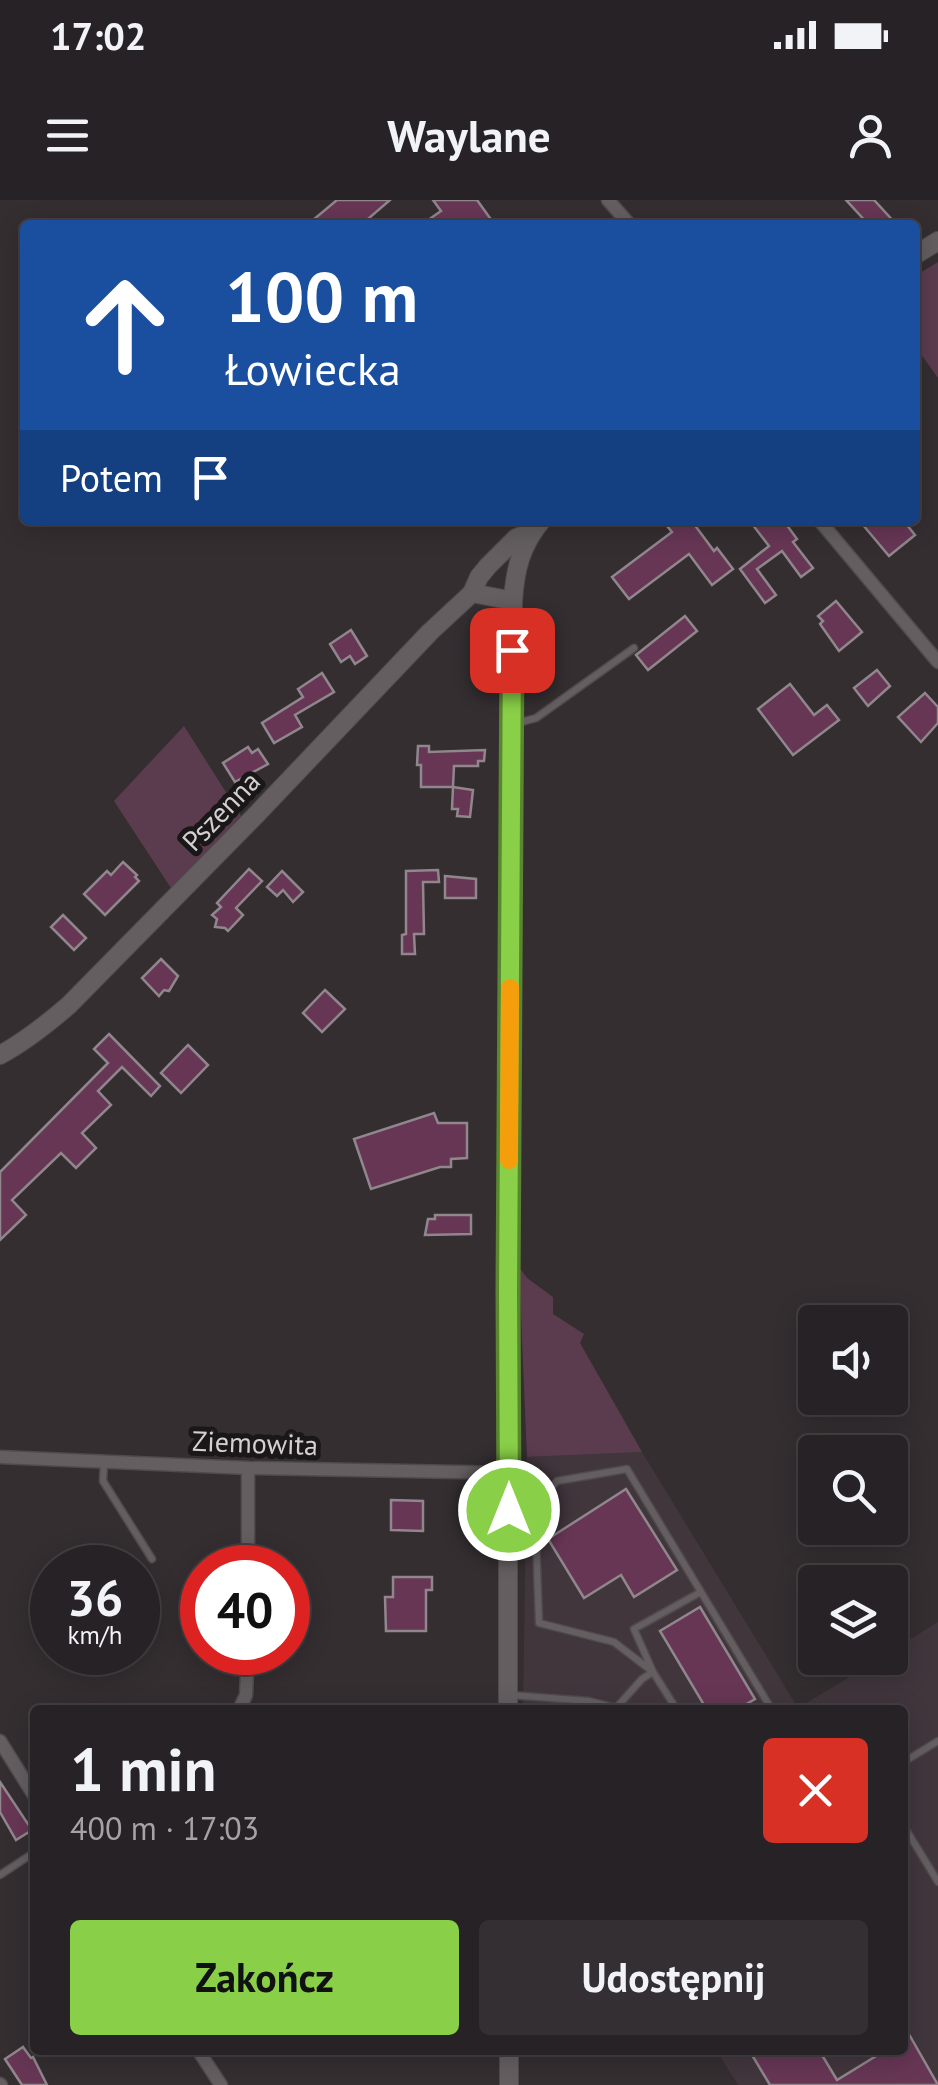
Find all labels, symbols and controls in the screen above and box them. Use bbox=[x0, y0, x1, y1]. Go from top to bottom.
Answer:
text: 17:02 bbox=[50, 11, 146, 60]
text: Waylane bbox=[387, 106, 551, 164]
icon: menu bbox=[40, 108, 95, 163]
icon: person bbox=[843, 108, 898, 163]
text: 100 m bbox=[225, 251, 418, 341]
icon: ahead bbox=[60, 260, 190, 390]
text: Łowiecka bbox=[225, 339, 401, 397]
icon: arrive bbox=[183, 450, 238, 505]
text: Potem bbox=[60, 453, 163, 502]
pin bbox=[470, 608, 555, 693]
icon: arrive bbox=[485, 623, 540, 678]
street label: Pszenna bbox=[174, 763, 268, 858]
map controls bbox=[798, 1305, 908, 1675]
button: sound bbox=[798, 1305, 908, 1415]
street label: Ziemowita bbox=[191, 1422, 319, 1463]
button: search bbox=[798, 1435, 908, 1545]
position arrow bbox=[457, 1458, 561, 1562]
speed limit sign: 40 bbox=[180, 1545, 310, 1675]
text: 36 bbox=[67, 1565, 123, 1630]
button: layers bbox=[798, 1565, 908, 1675]
text: km/h bbox=[68, 1619, 122, 1651]
text: 1 min bbox=[70, 1730, 216, 1808]
button: close bbox=[763, 1738, 868, 1843]
text: 400 m · 17:03 bbox=[70, 1807, 259, 1849]
button: Zakończ bbox=[70, 1920, 459, 2035]
button: Udostępnij bbox=[479, 1920, 868, 2035]

